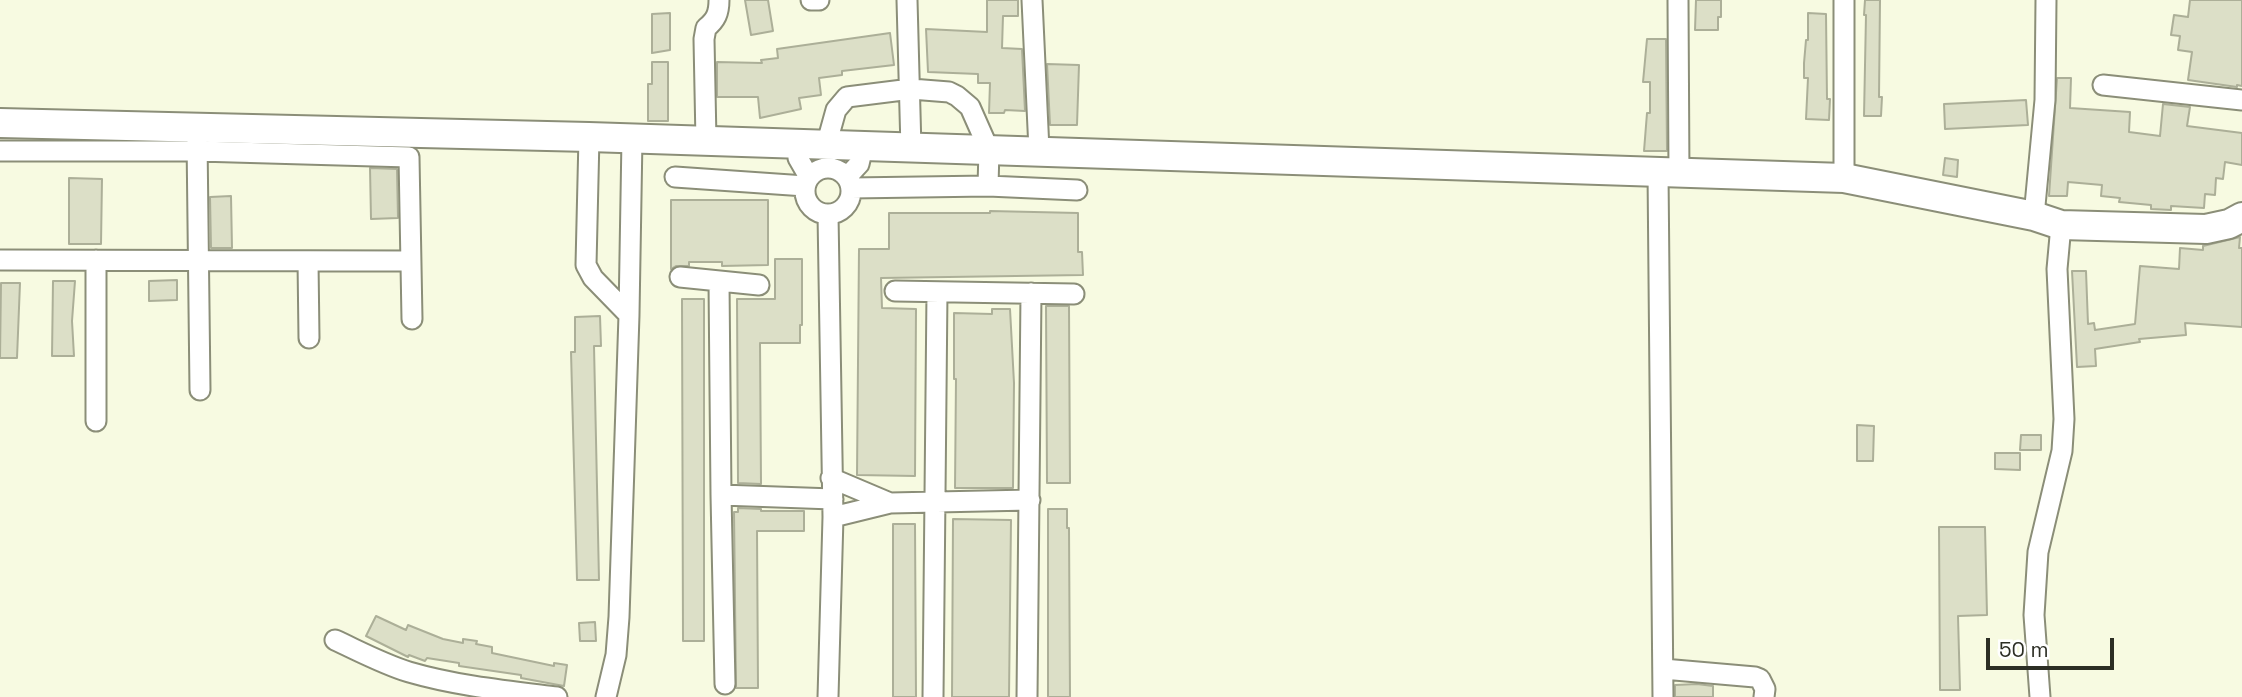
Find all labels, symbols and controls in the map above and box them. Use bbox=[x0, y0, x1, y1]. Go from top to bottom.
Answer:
scale bar bbox=[1990, 624, 2118, 668]
text: 50 m bbox=[1999, 636, 2049, 663]

